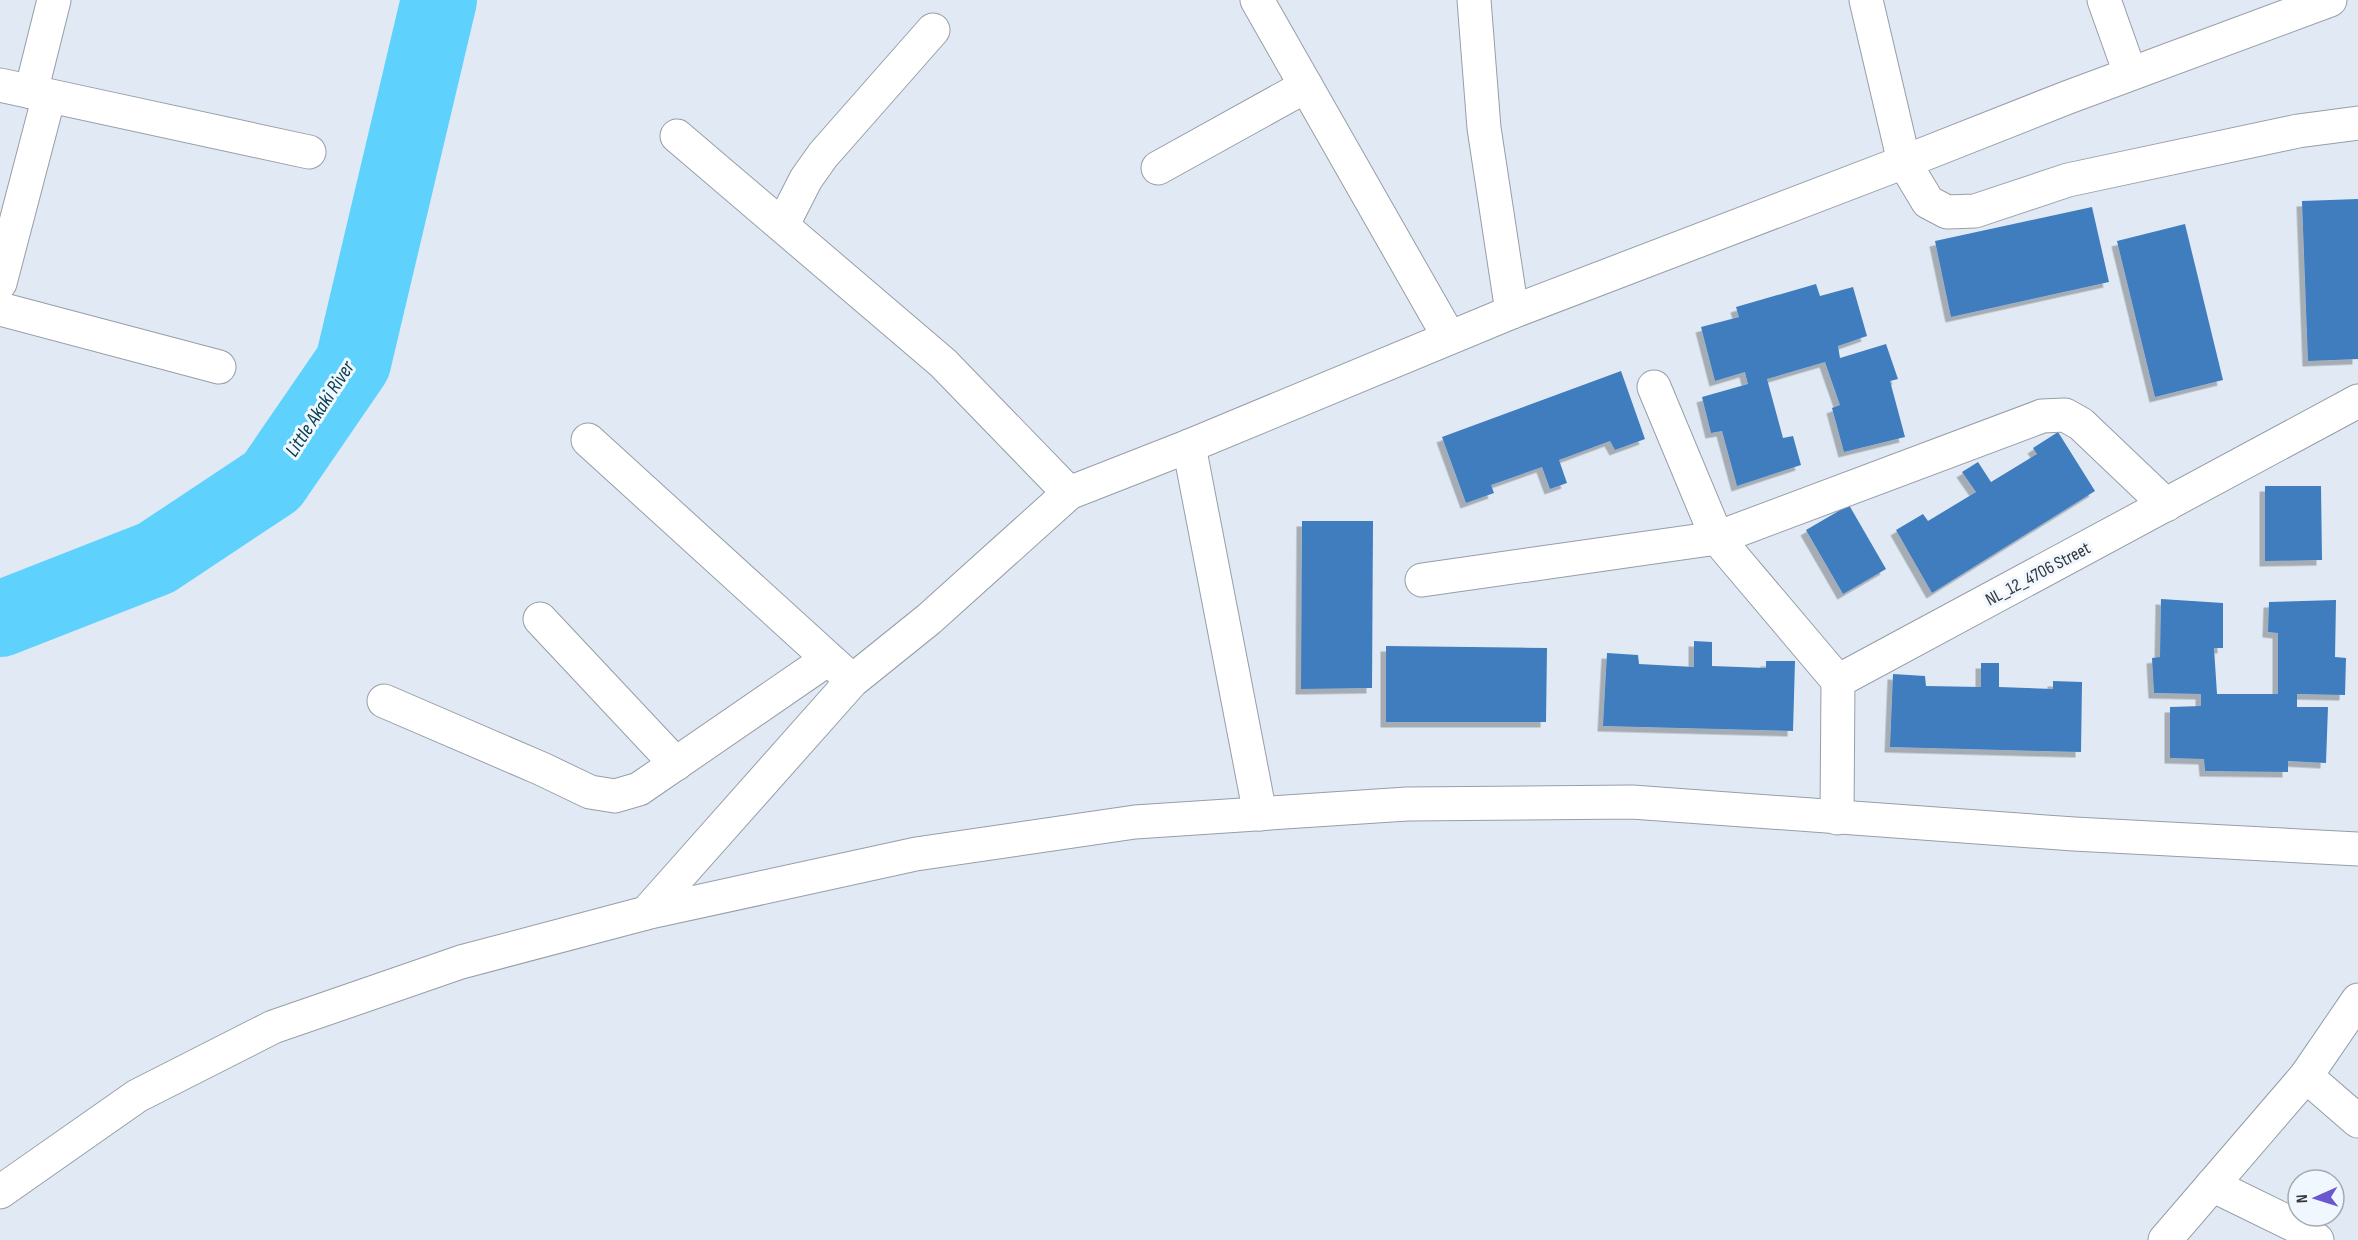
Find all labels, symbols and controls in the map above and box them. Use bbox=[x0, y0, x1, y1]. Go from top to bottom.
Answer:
water label: Little Akaki River bbox=[280, 356, 361, 461]
street label: NL_12_4706 Street bbox=[1982, 537, 2094, 610]
north arrow bbox=[2286, 1168, 2346, 1228]
text: N bbox=[2293, 1194, 2312, 1203]

